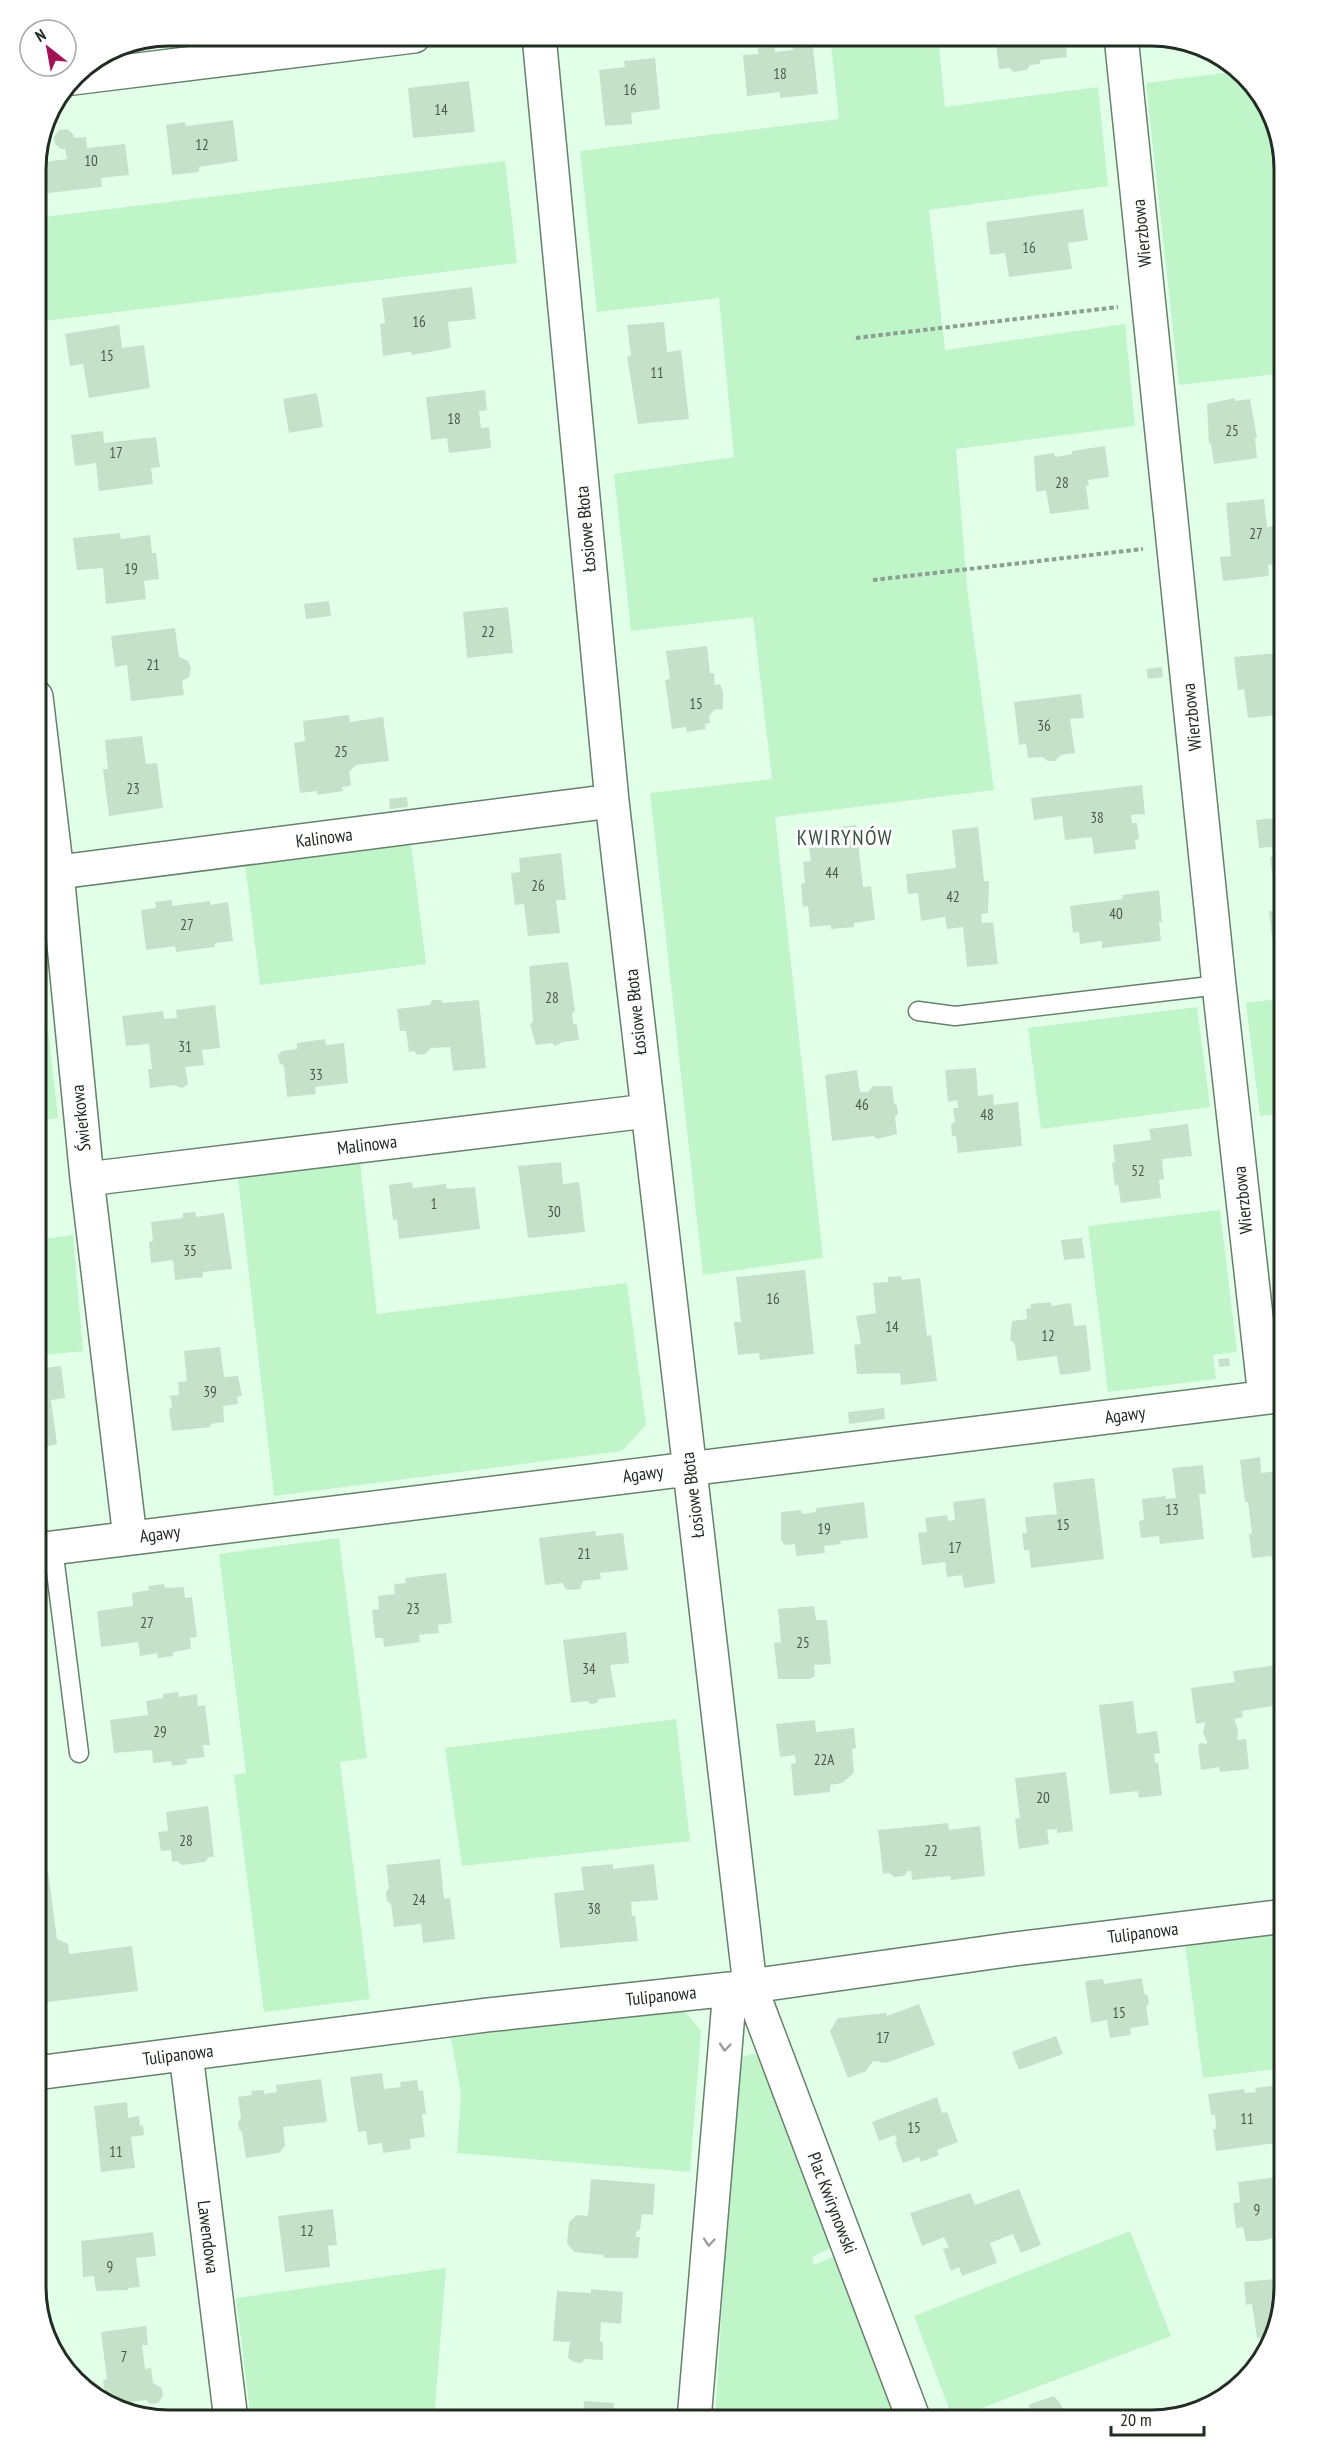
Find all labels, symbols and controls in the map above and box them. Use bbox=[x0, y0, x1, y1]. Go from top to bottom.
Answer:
north arrow bbox=[18, 18, 78, 78]
text: N bbox=[31, 24, 49, 46]
house number: 18 bbox=[773, 64, 787, 83]
house number: 16 bbox=[623, 80, 637, 99]
house number: 14 bbox=[434, 100, 448, 119]
house number: 12 bbox=[195, 135, 209, 154]
house number: 10 bbox=[84, 151, 98, 170]
street label: Wierzbowa bbox=[1127, 198, 1156, 268]
house number: 16 bbox=[1022, 238, 1036, 257]
house number: 16 bbox=[412, 312, 426, 331]
house number: 15 bbox=[100, 346, 114, 365]
house number: 11 bbox=[650, 363, 664, 382]
house number: 18 bbox=[447, 409, 461, 428]
house number: 25 bbox=[1225, 421, 1239, 440]
house number: 17 bbox=[109, 443, 123, 462]
house number: 28 bbox=[1055, 473, 1069, 492]
street label: Łosiowe Błota bbox=[570, 485, 601, 573]
house number: 27 bbox=[1249, 524, 1263, 543]
house number: 19 bbox=[124, 559, 138, 578]
house number: 22 bbox=[481, 622, 495, 641]
house number: 21 bbox=[146, 655, 160, 674]
street label: Wierzbowa bbox=[1177, 682, 1206, 752]
house number: 15 bbox=[689, 694, 703, 713]
house number: 36 bbox=[1037, 716, 1051, 735]
house number: 25 bbox=[334, 742, 348, 761]
house number: 23 bbox=[126, 779, 140, 798]
house number: 38 bbox=[1090, 808, 1104, 827]
street label: Kalinowa bbox=[294, 823, 354, 852]
district label: KWIRYNÓW bbox=[797, 824, 893, 851]
house number: 44 bbox=[825, 863, 839, 882]
house number: 26 bbox=[531, 876, 545, 895]
house number: 42 bbox=[946, 887, 960, 906]
house number: 40 bbox=[1109, 904, 1123, 923]
house number: 27 bbox=[180, 915, 194, 934]
street label: Łosiowe Błota bbox=[620, 968, 651, 1056]
house number: 28 bbox=[545, 988, 559, 1007]
house number: 31 bbox=[178, 1037, 192, 1056]
house number: 33 bbox=[309, 1065, 323, 1084]
street label: Świerkowa bbox=[66, 1084, 95, 1152]
house number: 46 bbox=[855, 1095, 869, 1114]
house number: 48 bbox=[980, 1105, 994, 1124]
street label: Malinowa bbox=[336, 1129, 398, 1160]
house number: 52 bbox=[1131, 1161, 1145, 1180]
street label: Wierzbowa bbox=[1228, 1165, 1257, 1235]
house number: 1 bbox=[431, 1194, 437, 1213]
house number: 30 bbox=[547, 1202, 561, 1221]
house number: 35 bbox=[183, 1241, 197, 1260]
house number: 16 bbox=[766, 1289, 780, 1308]
house number: 14 bbox=[885, 1317, 899, 1336]
house number: 12 bbox=[1041, 1326, 1055, 1345]
house number: 39 bbox=[203, 1382, 217, 1401]
street label: Agawy bbox=[1103, 1401, 1147, 1428]
street label: Łosiowe Błota bbox=[676, 1451, 709, 1539]
street label: Agawy bbox=[621, 1460, 665, 1487]
house number: 13 bbox=[1165, 1500, 1179, 1519]
house number: 15 bbox=[1056, 1515, 1070, 1534]
house number: 19 bbox=[817, 1519, 831, 1538]
street label: Agawy bbox=[138, 1520, 182, 1547]
house number: 17 bbox=[948, 1538, 962, 1557]
house number: 21 bbox=[577, 1544, 591, 1563]
house number: 23 bbox=[406, 1599, 420, 1618]
house number: 27 bbox=[140, 1613, 154, 1632]
house number: 25 bbox=[796, 1633, 810, 1652]
house number: 34 bbox=[582, 1659, 596, 1678]
house number: 29 bbox=[153, 1722, 167, 1741]
house number: 22A bbox=[814, 1750, 835, 1769]
house number: 20 bbox=[1036, 1788, 1050, 1807]
house number: 28 bbox=[179, 1831, 193, 1850]
house number: 22 bbox=[924, 1841, 938, 1860]
house number: 24 bbox=[412, 1890, 426, 1909]
house number: 38 bbox=[587, 1899, 601, 1918]
street label: Tulipanowa bbox=[1106, 1917, 1179, 1948]
street label: Tulipanowa bbox=[625, 1980, 697, 2011]
house number: 15 bbox=[1112, 2003, 1126, 2022]
house number: 17 bbox=[876, 2028, 890, 2047]
street label: Tulipanowa bbox=[141, 2039, 214, 2070]
one-way arrow bbox=[719, 2043, 732, 2052]
house number: 11 bbox=[1240, 2109, 1254, 2128]
house number: 15 bbox=[907, 2118, 921, 2137]
house number: 11 bbox=[109, 2142, 123, 2161]
street label: Plac Kwirynowski bbox=[803, 2149, 862, 2257]
street label: Lawendowa bbox=[193, 2199, 224, 2275]
house number: 9 bbox=[1254, 2200, 1260, 2219]
house number: 12 bbox=[300, 2221, 314, 2240]
one-way arrow bbox=[703, 2237, 716, 2246]
house number: 9 bbox=[107, 2257, 113, 2276]
house number: 7 bbox=[121, 2347, 127, 2366]
scale bar bbox=[1111, 2399, 1204, 2437]
text: 20 m bbox=[1120, 2408, 1152, 2431]

